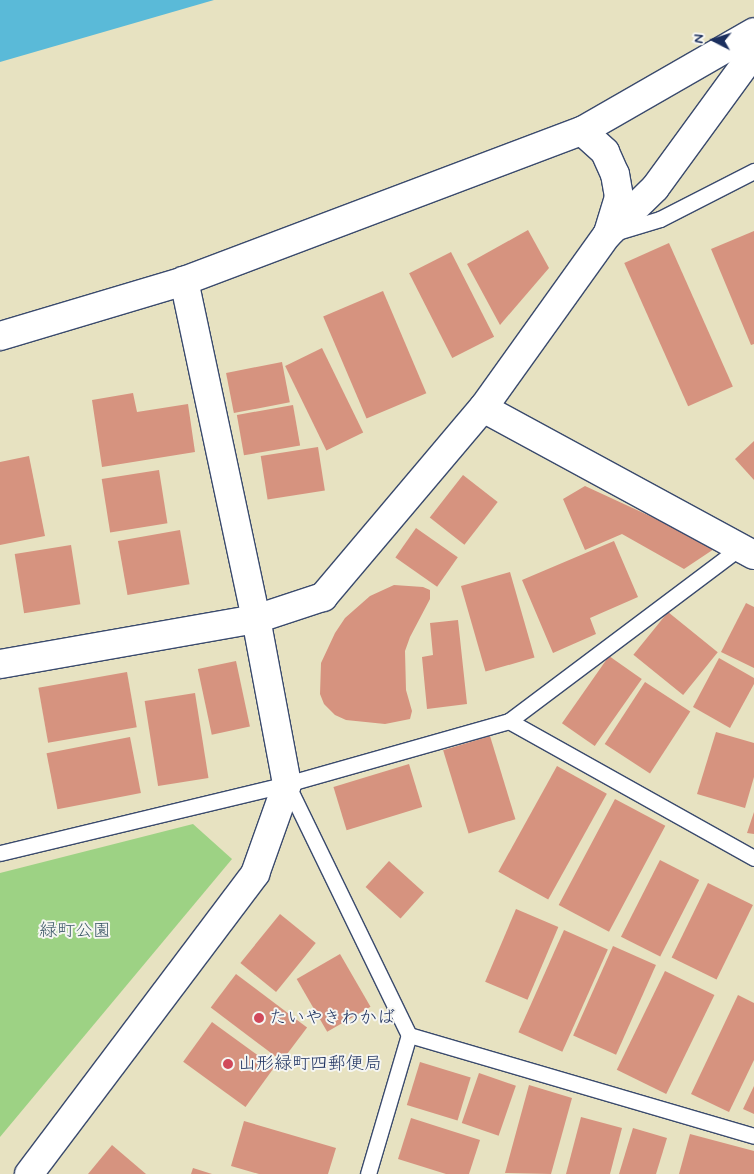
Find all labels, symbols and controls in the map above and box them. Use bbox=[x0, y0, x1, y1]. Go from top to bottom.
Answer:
north arrow bbox=[689, 15, 739, 65]
text: N bbox=[690, 33, 708, 44]
park label: 緑町公園 bbox=[39, 920, 111, 942]
place label: たいやきわかば bbox=[269, 1007, 395, 1029]
marker: たいやきわかば bbox=[253, 1012, 265, 1024]
place label: 山形緑町四郵便局 bbox=[238, 1053, 382, 1075]
marker: 山形緑町四郵便局 bbox=[222, 1058, 234, 1070]

